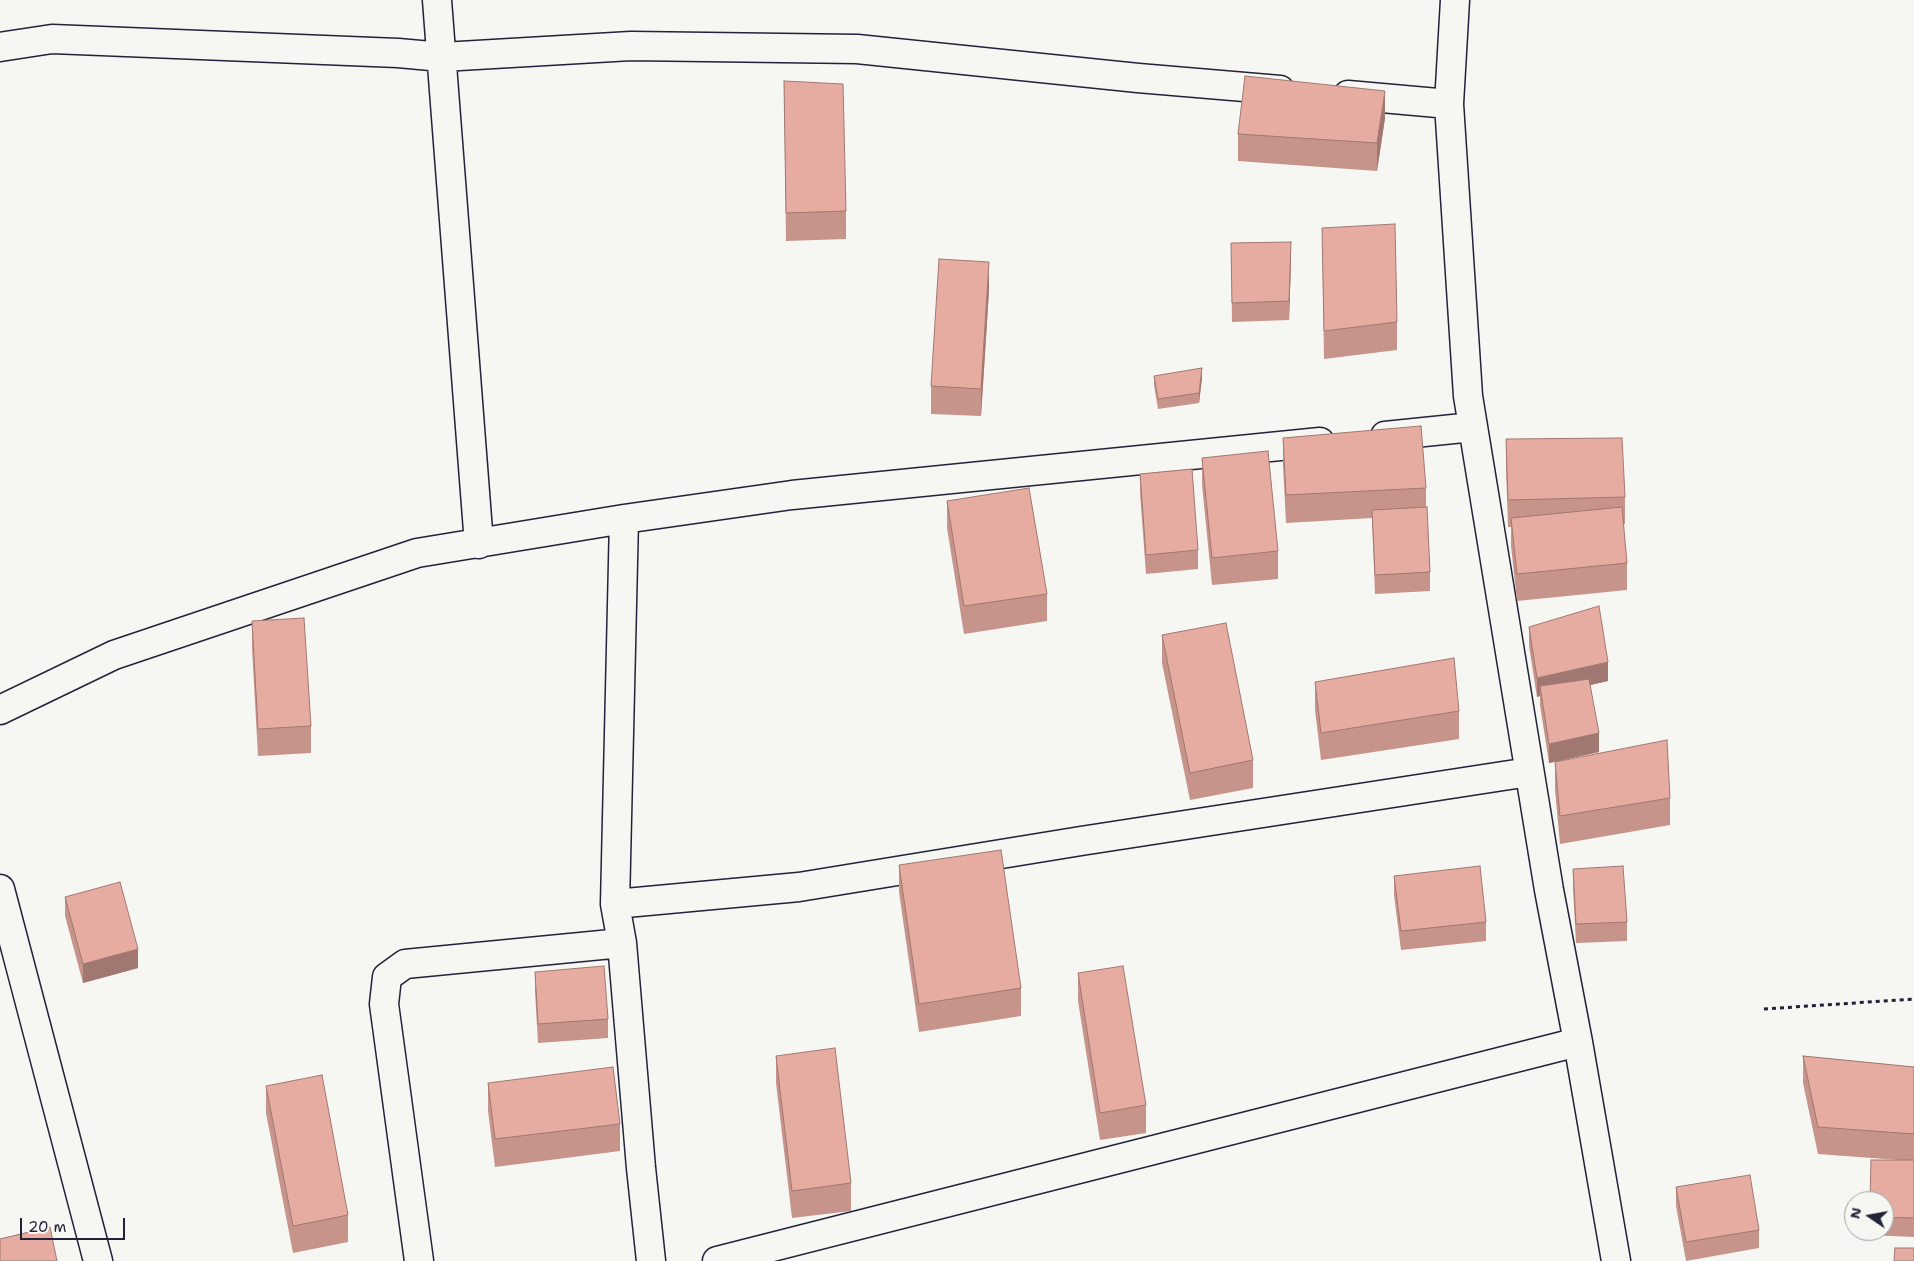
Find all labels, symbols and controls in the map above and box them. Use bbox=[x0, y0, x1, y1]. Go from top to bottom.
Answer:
north arrow bbox=[1844, 1191, 1894, 1241]
text: N bbox=[1845, 1206, 1865, 1220]
scale bar bbox=[22, 1208, 128, 1240]
text: 20 m bbox=[28, 1217, 67, 1237]

